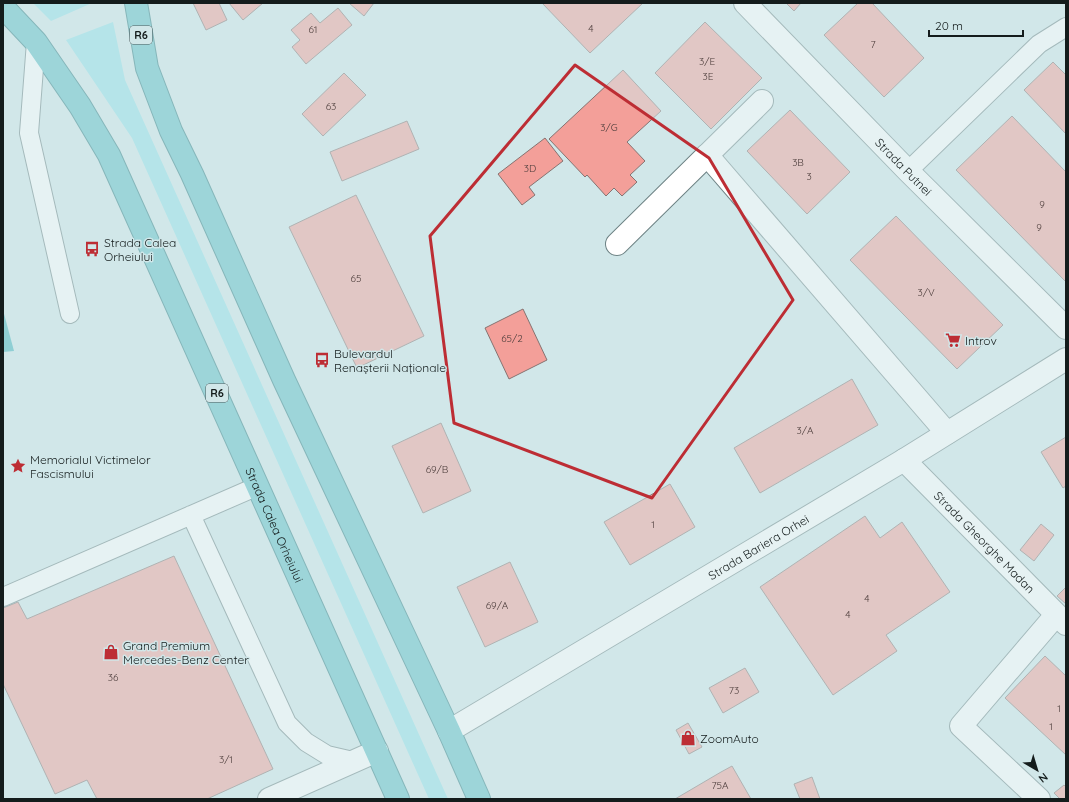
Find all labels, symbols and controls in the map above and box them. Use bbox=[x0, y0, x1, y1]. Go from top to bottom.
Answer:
scale bar bbox=[929, 12, 1023, 38]
text: 20 m bbox=[935, 18, 963, 33]
house number: 4 bbox=[588, 22, 594, 35]
house number: 61 bbox=[308, 23, 318, 36]
road number: R6 bbox=[130, 26, 152, 44]
house number: 7 bbox=[870, 38, 876, 51]
house number: 3/E bbox=[699, 55, 715, 68]
house number: 3E bbox=[703, 70, 714, 83]
house number: 63 bbox=[326, 100, 336, 113]
house number: 3/G bbox=[600, 121, 618, 134]
street label: Strada Putnei bbox=[872, 135, 935, 198]
house number: 3B bbox=[792, 156, 804, 169]
house number: 3D bbox=[524, 162, 536, 175]
house number: 3 bbox=[806, 170, 812, 183]
house number: 9 bbox=[1039, 198, 1045, 211]
house number: 9 bbox=[1036, 221, 1042, 234]
place label: Strada Calea Orheiului bbox=[104, 235, 176, 264]
bus stop icon: Strada Calea Orheiului bbox=[83, 240, 101, 258]
house number: 65 bbox=[351, 272, 361, 285]
house number: 3/V bbox=[917, 286, 935, 299]
supermarket icon: Introv bbox=[944, 331, 962, 349]
house number: 65/2 bbox=[501, 332, 523, 345]
place label: Introv bbox=[965, 333, 997, 348]
place label: Bulevardul Renașterii Naționale bbox=[334, 346, 446, 375]
bus stop icon: Bulevardul Renașterii Naționale bbox=[313, 351, 331, 369]
road number: R6 bbox=[206, 384, 228, 402]
house number: 3/A bbox=[797, 424, 814, 437]
place label: Memorialul Victimelor Fascismului bbox=[30, 452, 151, 481]
place icon: Memorialul Victimelor Fascismului bbox=[9, 457, 27, 475]
house number: 69/B bbox=[426, 463, 449, 476]
street label: Strada Calea Orheiului bbox=[243, 465, 307, 585]
street label: Strada Gheorghe Madan bbox=[931, 488, 1038, 596]
street label: Strada Bariera Orhei bbox=[705, 511, 811, 583]
house number: 1 bbox=[651, 518, 655, 531]
house number: 4 bbox=[864, 592, 870, 605]
house number: 69/A bbox=[486, 599, 509, 612]
house number: 4 bbox=[845, 608, 851, 621]
place label: Grand Premium Mercedes-Benz Center bbox=[123, 638, 249, 667]
shop icon: Grand Premium Mercedes-Benz Center bbox=[102, 643, 120, 661]
house number: 36 bbox=[108, 671, 119, 684]
house number: 73 bbox=[729, 684, 739, 697]
house number: 1 bbox=[1057, 702, 1061, 715]
house number: 1 bbox=[1049, 720, 1053, 733]
shop icon: ZoomAuto bbox=[679, 729, 697, 747]
place label: ZoomAuto bbox=[700, 731, 759, 746]
north arrow bbox=[1017, 750, 1057, 790]
house number: 3/1 bbox=[219, 753, 233, 766]
text: N bbox=[1036, 770, 1051, 786]
house number: 75A bbox=[711, 779, 729, 792]

